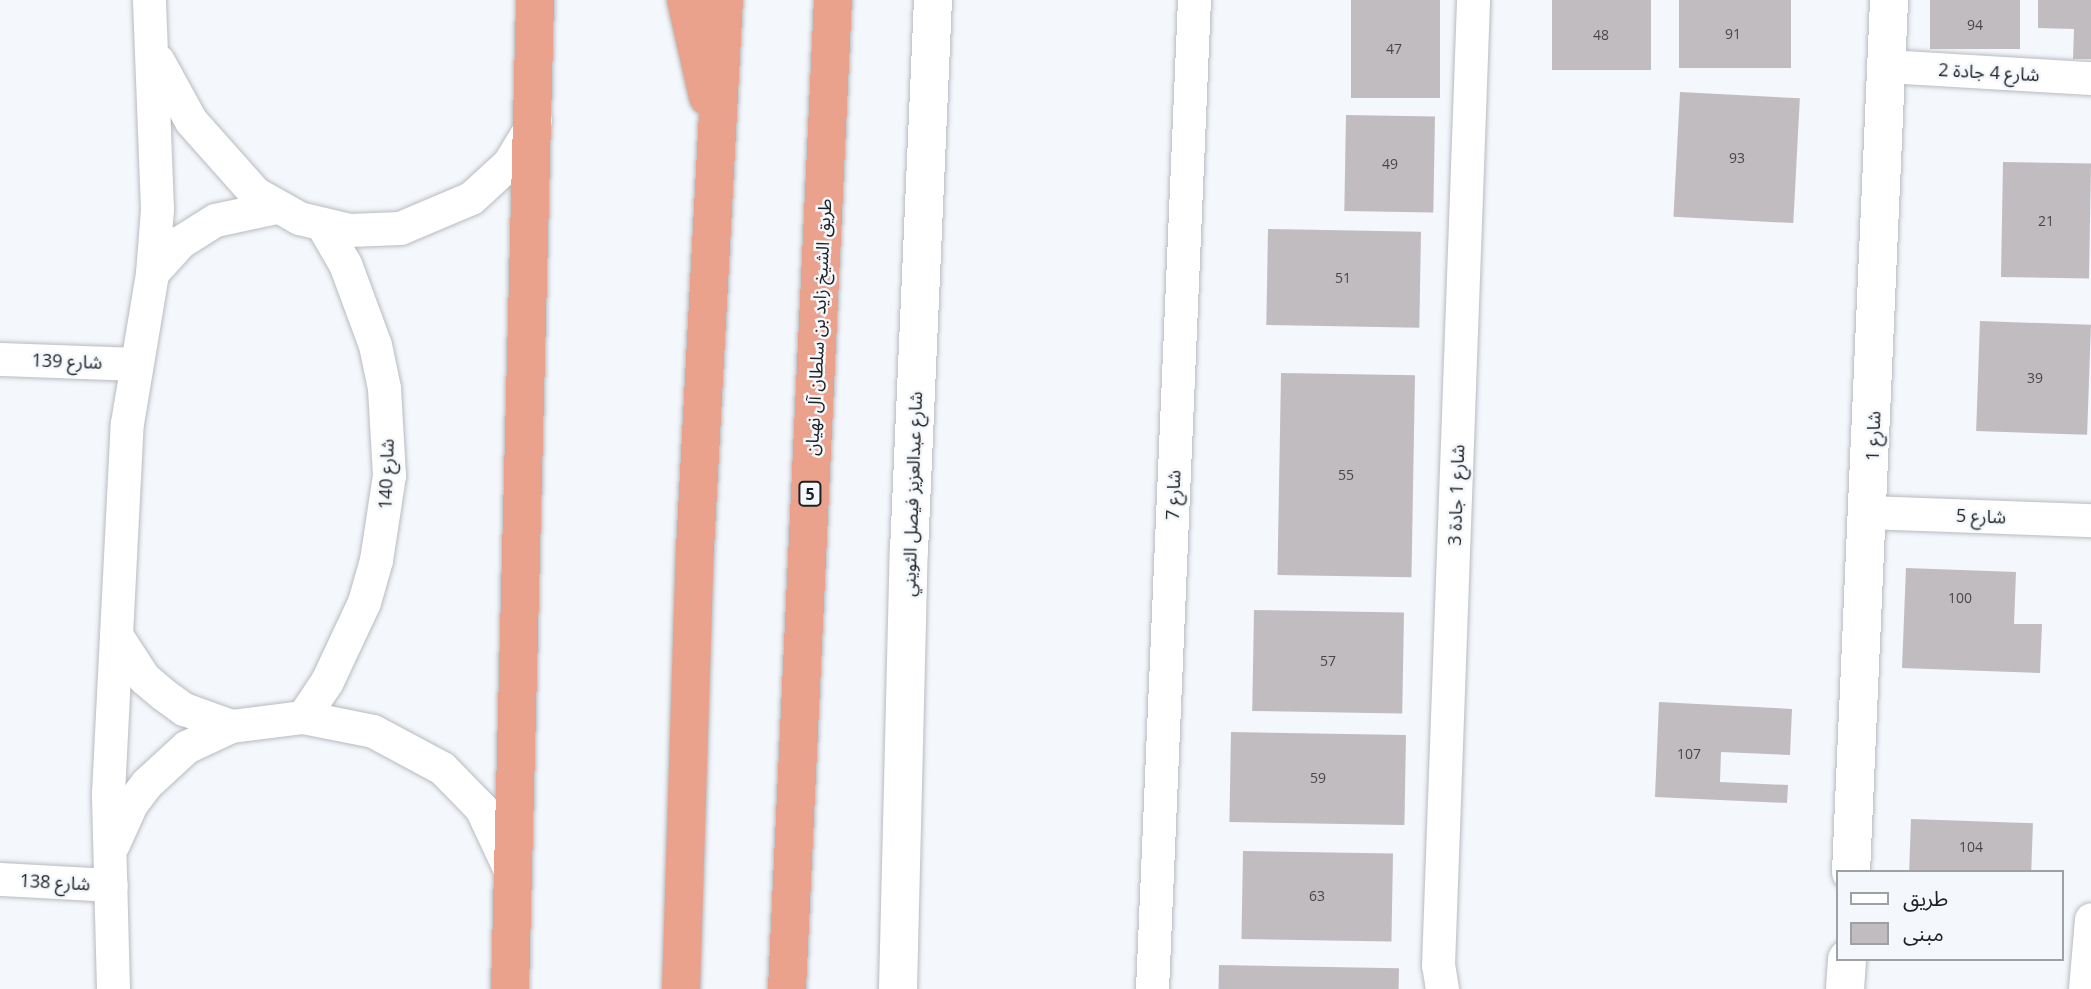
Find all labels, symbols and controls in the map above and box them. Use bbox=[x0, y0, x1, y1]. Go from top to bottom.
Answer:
house number: 94 bbox=[1967, 17, 1983, 33]
house number: 91 bbox=[1725, 26, 1741, 42]
house number: 48 bbox=[1593, 27, 1609, 43]
house number: 47 bbox=[1386, 41, 1402, 57]
street label: شارع 4 جادة 2 bbox=[1938, 59, 2040, 85]
house number: 93 bbox=[1729, 150, 1745, 166]
house number: 49 bbox=[1382, 156, 1398, 172]
street label: طريق الشيخ زايد بن سلطان آل نهيان bbox=[800, 198, 836, 456]
house number: 21 bbox=[2038, 213, 2054, 229]
house number: 51 bbox=[1335, 270, 1351, 286]
street label: شارع 139 bbox=[31, 349, 103, 373]
house number: 39 bbox=[2027, 370, 2043, 386]
street label: شارع عبدالعزيز فيصل الثويني bbox=[898, 391, 926, 597]
street label: شارع 1 bbox=[1861, 411, 1885, 461]
street label: شارع 140 bbox=[374, 438, 398, 510]
street label: شارع 1 جادة 3 bbox=[1443, 444, 1469, 546]
house number: 55 bbox=[1338, 467, 1354, 483]
street label: شارع 7 bbox=[1161, 470, 1185, 520]
road number: 5 bbox=[798, 481, 822, 506]
street label: شارع 5 bbox=[1956, 504, 2006, 528]
house number: 100 bbox=[1948, 590, 1972, 606]
house number: 57 bbox=[1320, 653, 1336, 669]
house number: 107 bbox=[1677, 746, 1701, 762]
house number: 59 bbox=[1310, 770, 1326, 786]
house number: 104 bbox=[1959, 839, 1983, 855]
street label: شارع 138 bbox=[19, 869, 91, 895]
legend bbox=[1836, 870, 2063, 961]
text: طريق bbox=[1903, 884, 1948, 912]
house number: 63 bbox=[1309, 888, 1325, 904]
text: مبنى bbox=[1903, 919, 1944, 947]

